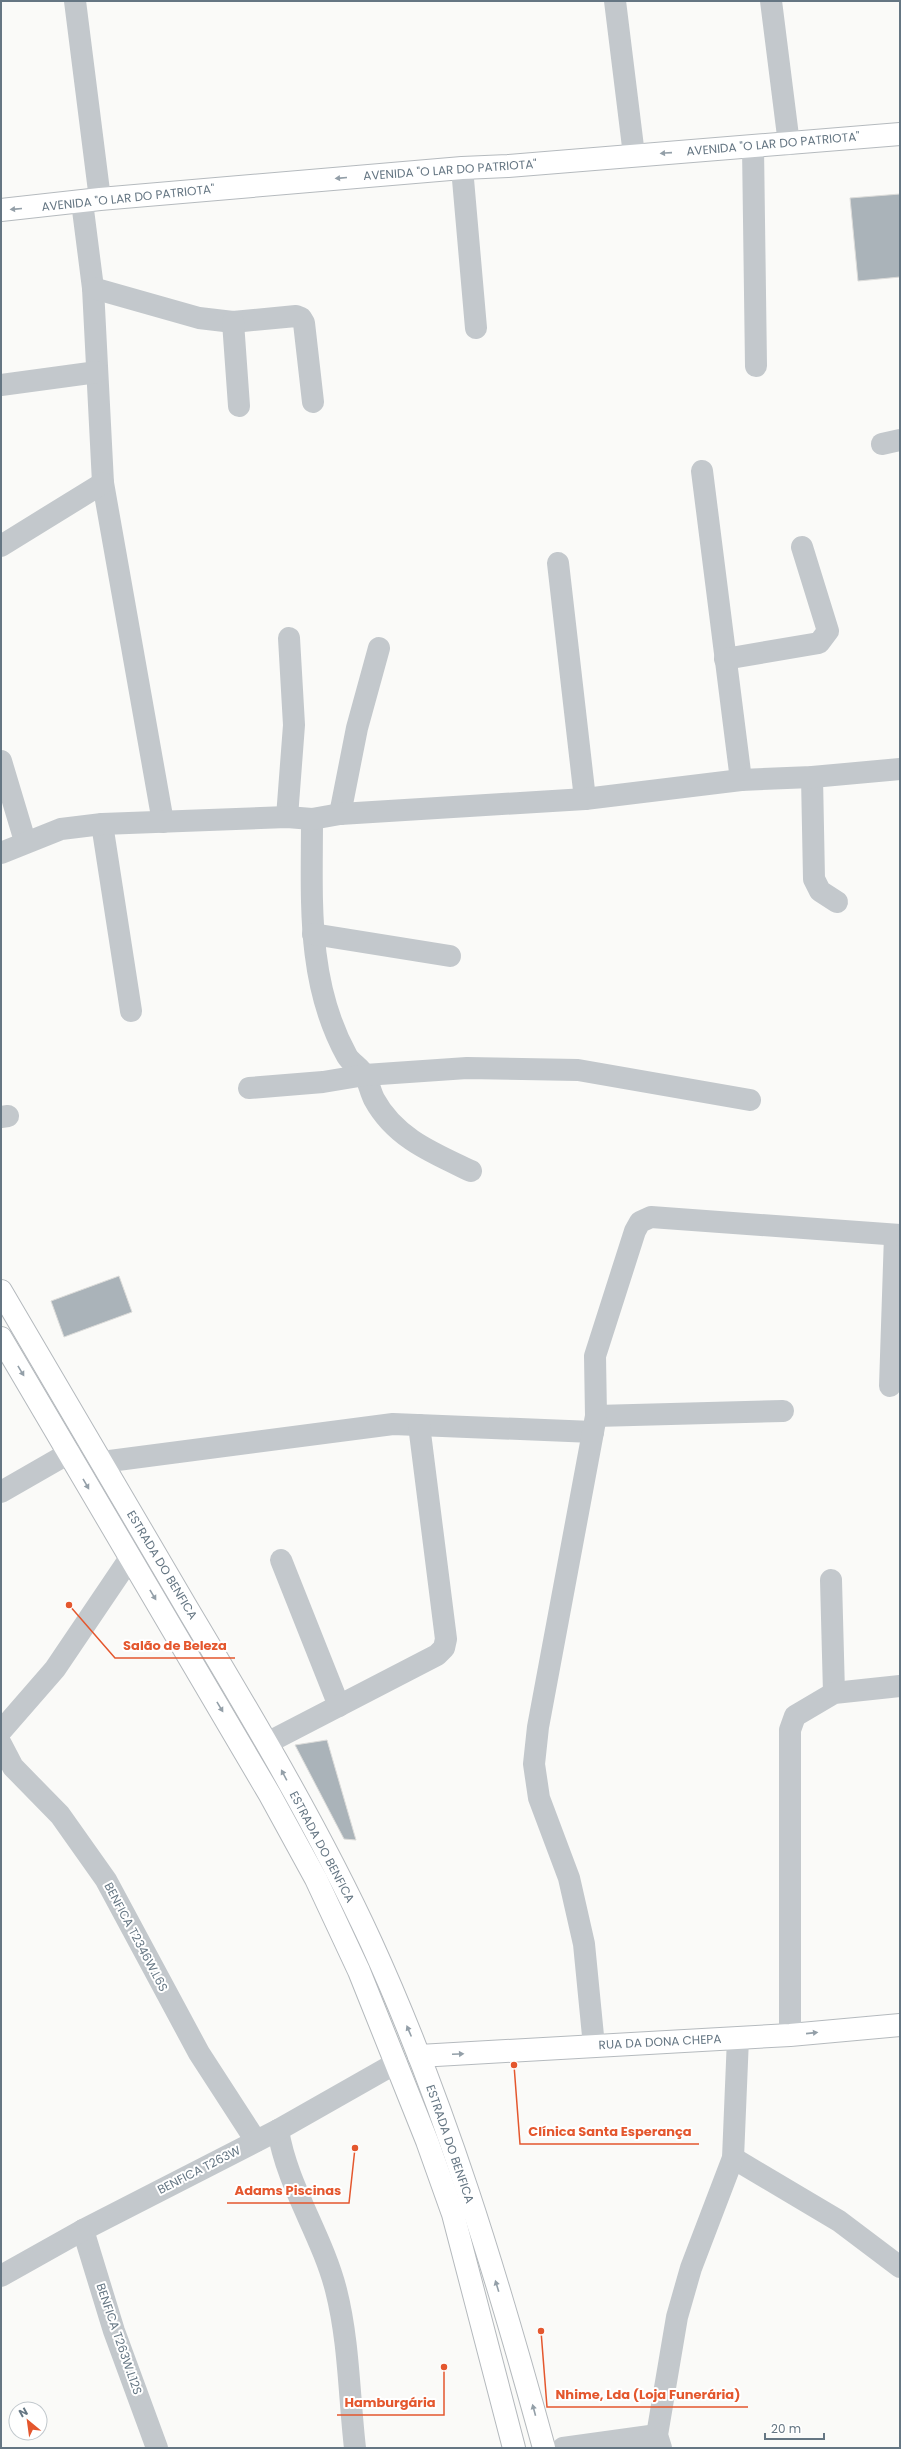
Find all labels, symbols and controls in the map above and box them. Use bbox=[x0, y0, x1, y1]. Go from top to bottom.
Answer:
street label: AVENIDA "O LAR DO PATRIOTA" bbox=[686, 127, 861, 160]
one-way arrow bbox=[660, 150, 672, 157]
street label: AVENIDA "O LAR DO PATRIOTA" bbox=[363, 155, 538, 184]
one-way arrow bbox=[335, 175, 347, 182]
street label: AVENIDA "O LAR DO PATRIOTA" bbox=[41, 180, 216, 215]
one-way arrow bbox=[10, 206, 22, 212]
one-way arrow bbox=[17, 1365, 24, 1377]
one-way arrow bbox=[83, 1478, 90, 1490]
street label: ESTRADA DO BENFICA bbox=[123, 1507, 202, 1622]
one-way arrow bbox=[149, 1589, 156, 1601]
callout: Salão de Beleza bbox=[115, 1633, 235, 1658]
text: Salão de Beleza bbox=[123, 1636, 227, 1655]
one-way arrow bbox=[216, 1701, 223, 1713]
one-way arrow bbox=[281, 1770, 288, 1781]
street label: ESTRADA DO BENFICA bbox=[286, 1788, 359, 1906]
street label: BENFICA T2346W.L6S bbox=[100, 1879, 172, 1994]
one-way arrow bbox=[405, 2024, 411, 2036]
street label: RUA DA DONA CHEPA bbox=[598, 2030, 722, 2053]
one-way arrow bbox=[806, 2030, 818, 2037]
one-way arrow bbox=[452, 2050, 464, 2057]
street label: ESTRADA DO BENFICA bbox=[422, 2082, 479, 2205]
callout: Clínica Santa Esperança bbox=[520, 2119, 699, 2144]
text: Clínica Santa Esperança bbox=[528, 2122, 692, 2141]
street label: BENFICA T263W bbox=[154, 2141, 244, 2198]
callout: Adams Piscinas bbox=[227, 2178, 349, 2203]
text: Adams Piscinas bbox=[235, 2181, 341, 2200]
one-way arrow bbox=[494, 2279, 500, 2291]
street label: BENFICA T263W.L12S bbox=[92, 2281, 147, 2397]
callout: Nhime, Lda (Loja Funerária) bbox=[547, 2382, 748, 2407]
text: Nhime, Lda (Loja Funerária) bbox=[556, 2385, 740, 2404]
callout: Hamburgária bbox=[337, 2390, 444, 2415]
text: Hamburgária bbox=[344, 2393, 436, 2412]
north arrow bbox=[8, 2401, 48, 2441]
text: N bbox=[16, 2403, 31, 2421]
one-way arrow bbox=[530, 2404, 536, 2417]
scale bar bbox=[765, 2415, 824, 2441]
text: 20 m bbox=[771, 2420, 801, 2437]

